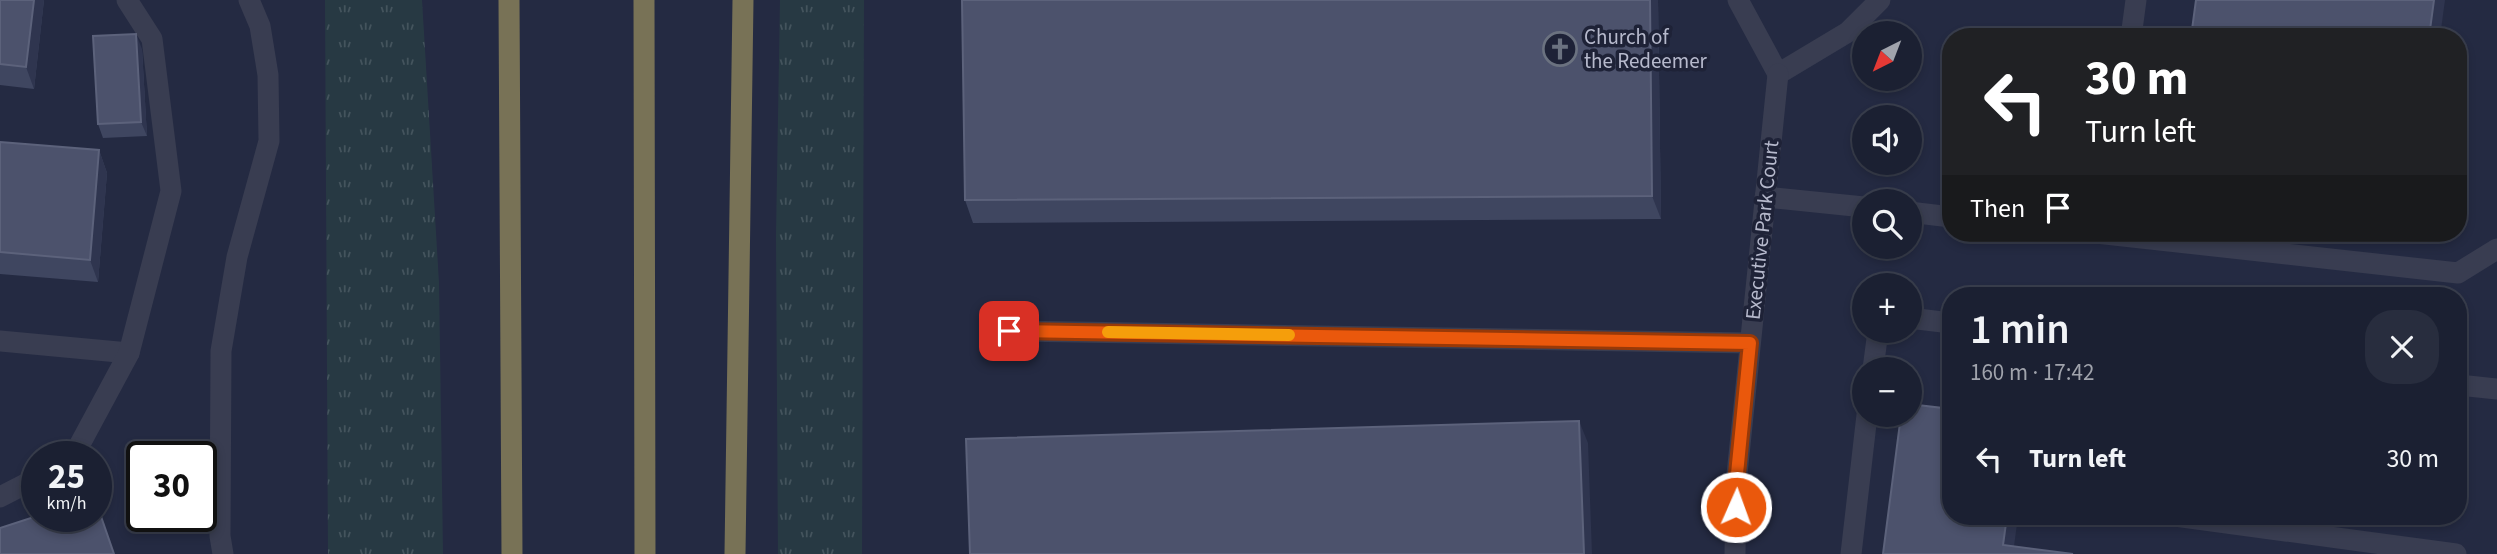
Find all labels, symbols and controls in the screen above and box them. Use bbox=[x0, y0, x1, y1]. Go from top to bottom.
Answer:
north arrow bbox=[1852, 21, 1922, 91]
map controls bbox=[1852, 21, 1922, 427]
place label: Church of the Redeemer bbox=[1584, 22, 1708, 76]
church icon: Church of the Redeemer bbox=[1541, 30, 1579, 68]
text: 30 m bbox=[2085, 44, 2189, 114]
icon: left bbox=[1970, 56, 2061, 147]
button: sound bbox=[1852, 105, 1922, 175]
text: Turn left bbox=[2085, 109, 2196, 155]
street label: Executive Park Court bbox=[1738, 139, 1786, 321]
button: search bbox=[1852, 189, 1922, 259]
icon: arrive bbox=[2039, 189, 2077, 227]
text: Then bbox=[1970, 190, 2025, 227]
button: + bbox=[1852, 273, 1922, 343]
text: 1 min bbox=[1970, 300, 2070, 360]
pin bbox=[979, 301, 1039, 361]
button: close bbox=[2365, 310, 2439, 384]
icon: arrive bbox=[990, 312, 1028, 350]
text: 160 m · 17:42 bbox=[1970, 356, 2094, 389]
button: − bbox=[1852, 357, 1922, 427]
icon: left bbox=[1970, 440, 2008, 478]
text: Turn left bbox=[2029, 440, 2126, 477]
text: 30 m bbox=[2386, 440, 2439, 477]
speed limit sign: 30 bbox=[126, 441, 217, 532]
text: 25 bbox=[48, 452, 85, 502]
position arrow bbox=[1699, 470, 1773, 544]
text: km/h bbox=[47, 491, 86, 516]

